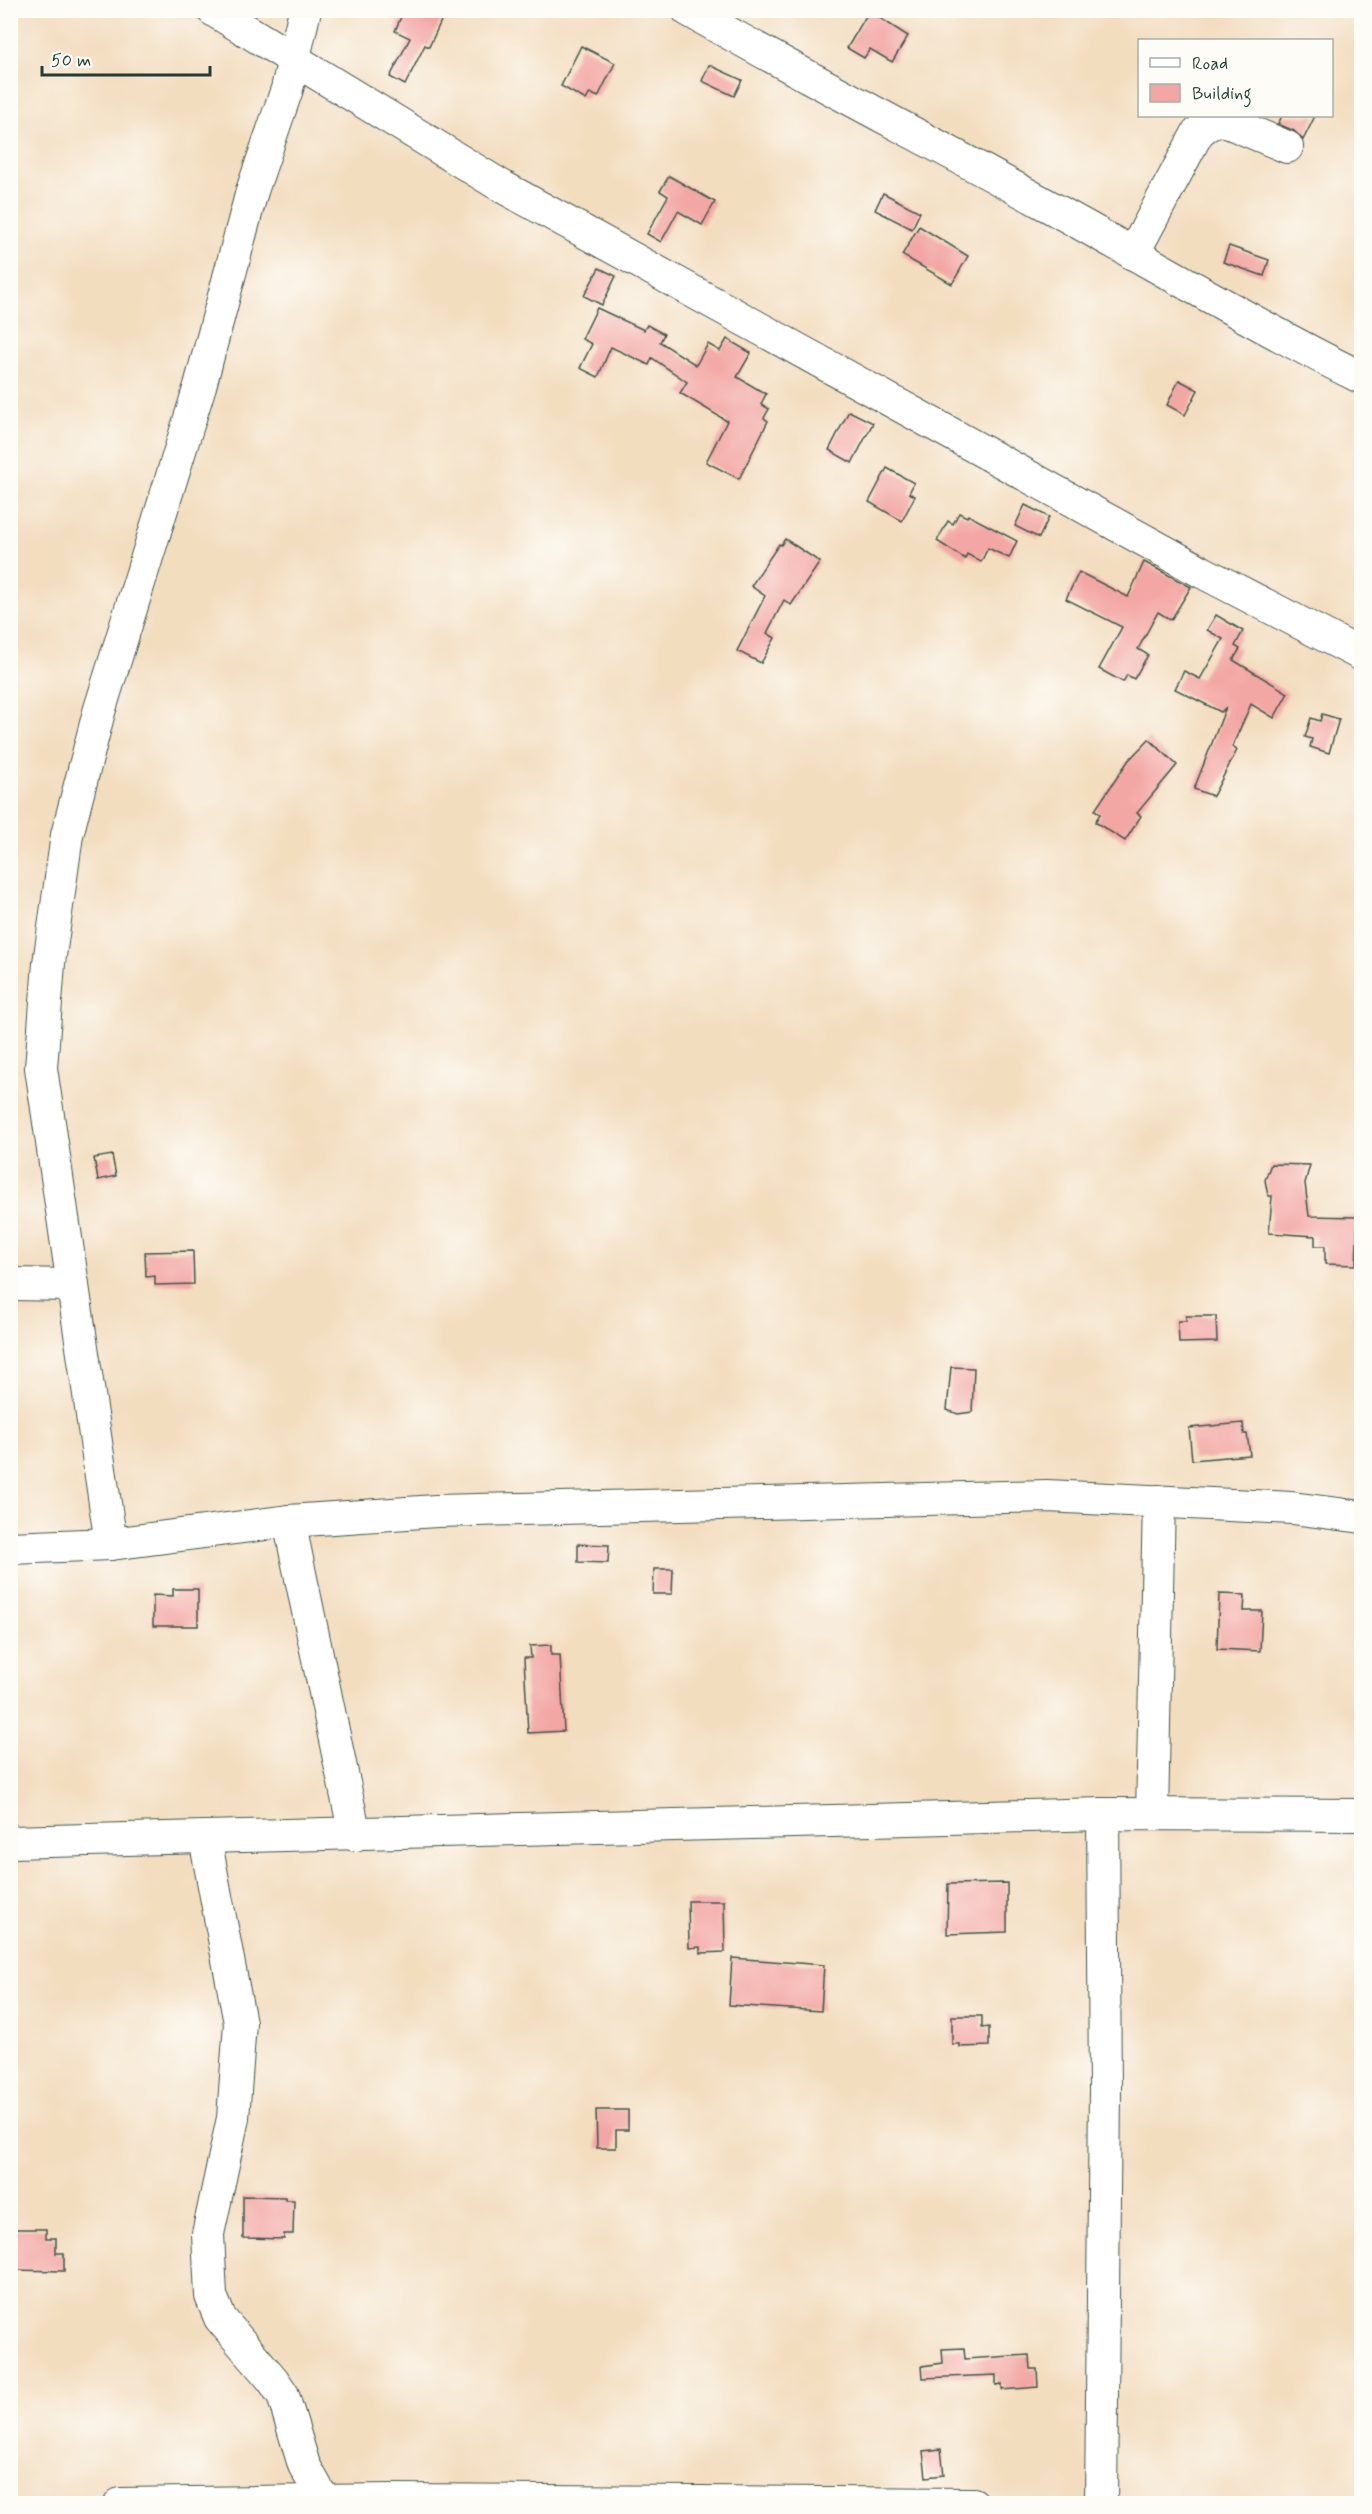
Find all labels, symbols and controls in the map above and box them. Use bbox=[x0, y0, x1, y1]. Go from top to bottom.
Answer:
scale bar bbox=[42, 39, 210, 77]
legend bbox=[1138, 39, 1333, 117]
text: 50 m bbox=[51, 49, 91, 73]
text: Road bbox=[1192, 52, 1228, 76]
text: Building bbox=[1192, 82, 1252, 108]

